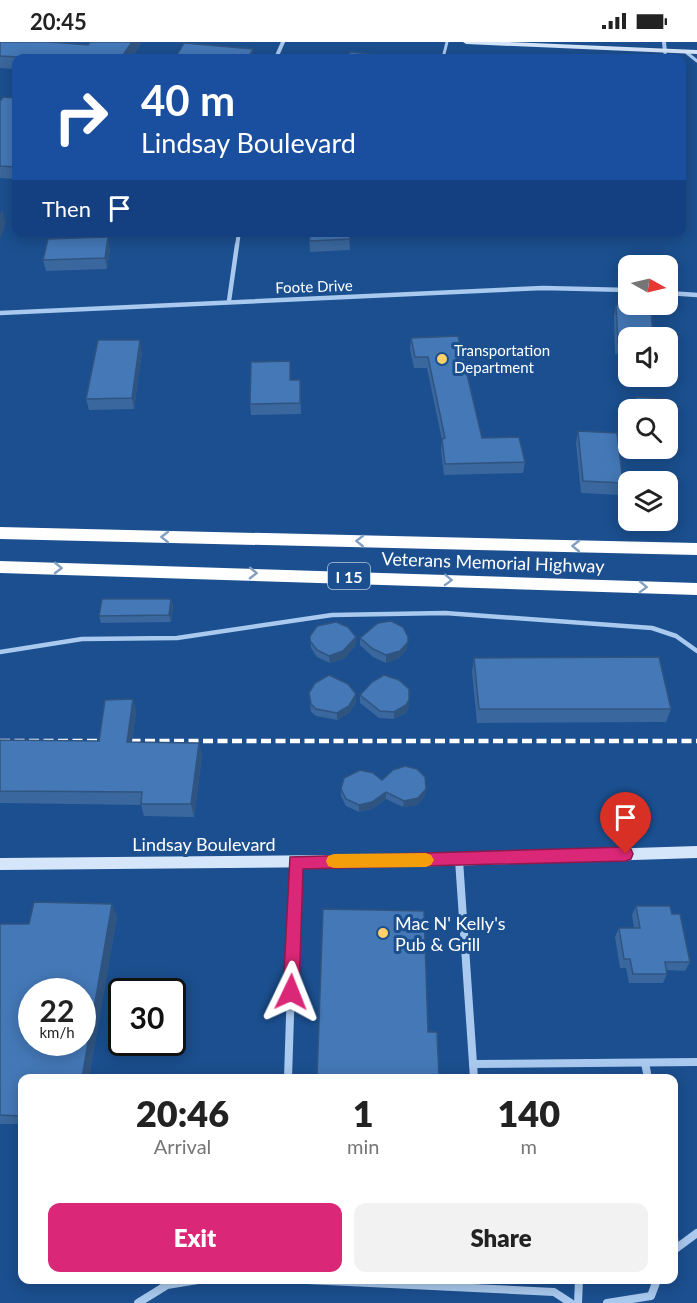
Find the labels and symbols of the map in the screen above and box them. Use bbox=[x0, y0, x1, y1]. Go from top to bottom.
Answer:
north arrow bbox=[618, 255, 678, 315]
street label: Foote Drive bbox=[275, 276, 353, 296]
place label: Transportation Department bbox=[454, 341, 550, 376]
marker: Transportation Department bbox=[435, 352, 449, 366]
one-way arrow bbox=[160, 531, 169, 543]
one-way arrow bbox=[355, 535, 364, 547]
one-way arrow bbox=[571, 540, 580, 552]
street label: Veterans Memorial Highway bbox=[381, 547, 606, 577]
one-way arrow bbox=[54, 562, 63, 575]
road number: I 15 bbox=[328, 563, 370, 589]
one-way arrow bbox=[249, 567, 258, 580]
one-way arrow bbox=[444, 574, 453, 586]
one-way arrow bbox=[639, 581, 648, 593]
pin bbox=[600, 792, 651, 854]
street label: Lindsay Boulevard bbox=[132, 833, 276, 855]
place label: Mac N' Kelly's Pub & Grill bbox=[395, 912, 506, 955]
marker: Mac N' Kelly's Pub & Grill bbox=[376, 926, 390, 940]
position arrow bbox=[259, 960, 323, 1024]
speed limit sign: 30 bbox=[108, 978, 186, 1056]

